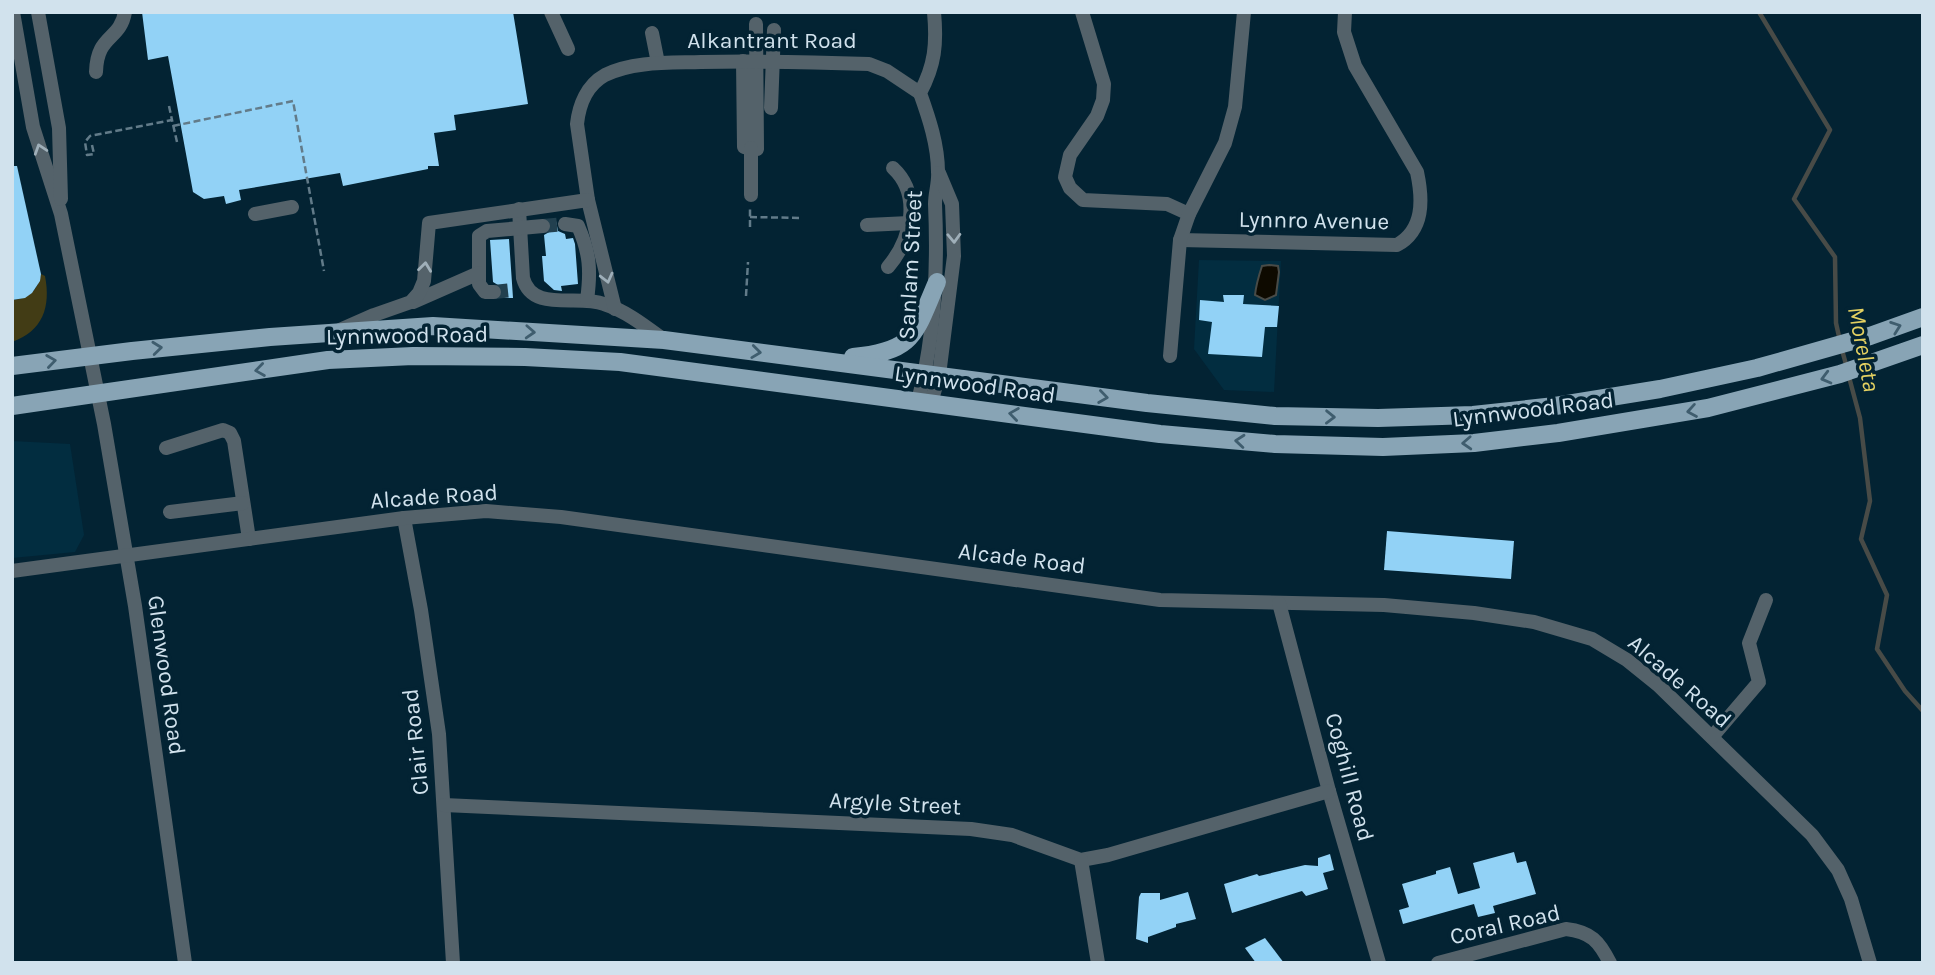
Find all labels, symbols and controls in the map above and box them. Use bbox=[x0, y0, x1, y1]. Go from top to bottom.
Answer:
street label: Alkantrant Road bbox=[687, 27, 857, 54]
one-way arrow bbox=[34, 144, 48, 156]
street label: Sanlam Street bbox=[893, 189, 928, 340]
street label: Lynnro Avenue bbox=[1238, 206, 1390, 235]
one-way arrow bbox=[946, 233, 961, 244]
one-way arrow bbox=[418, 261, 433, 273]
one-way arrow bbox=[599, 272, 613, 284]
water label: Moreleta bbox=[1842, 304, 1886, 394]
street label: Lynnwood Road bbox=[326, 321, 488, 350]
one-way arrow bbox=[1890, 321, 1902, 335]
one-way arrow bbox=[524, 324, 535, 339]
one-way arrow bbox=[151, 341, 162, 356]
one-way arrow bbox=[750, 344, 762, 359]
one-way arrow bbox=[45, 354, 56, 369]
street label: Lynnwood Road bbox=[893, 360, 1057, 409]
one-way arrow bbox=[255, 362, 266, 377]
one-way arrow bbox=[1820, 369, 1832, 384]
street label: Lynnwood Road bbox=[1451, 386, 1615, 433]
one-way arrow bbox=[1097, 389, 1109, 404]
one-way arrow bbox=[1686, 403, 1698, 418]
one-way arrow bbox=[1008, 407, 1020, 422]
one-way arrow bbox=[1325, 409, 1335, 425]
one-way arrow bbox=[1234, 434, 1245, 449]
one-way arrow bbox=[1462, 435, 1473, 450]
street label: Alcade Road bbox=[369, 479, 499, 514]
street label: Alcade Road bbox=[957, 537, 1087, 580]
street label: Glenwood Road bbox=[142, 594, 191, 757]
street label: Alcade Road bbox=[1623, 629, 1737, 734]
street label: Clair Road bbox=[396, 687, 435, 796]
street label: Coghill Road bbox=[1319, 710, 1380, 844]
street label: Argyle Street bbox=[828, 787, 962, 820]
street label: Coral Road bbox=[1447, 899, 1563, 950]

